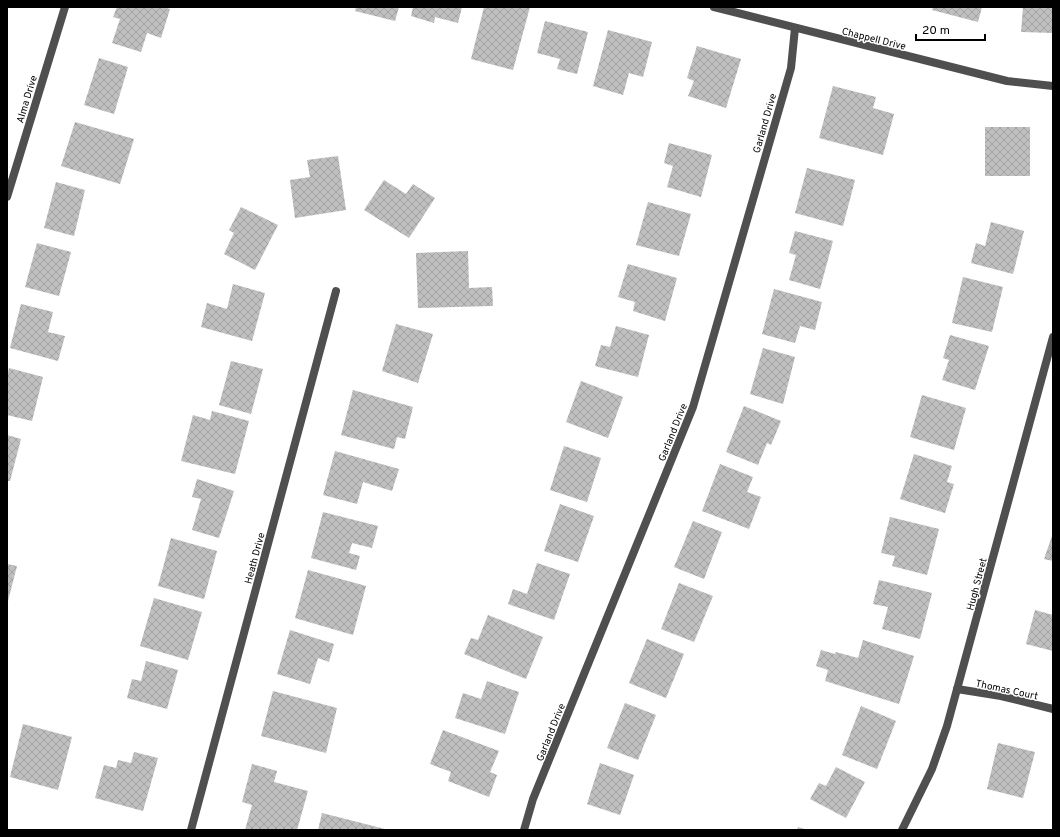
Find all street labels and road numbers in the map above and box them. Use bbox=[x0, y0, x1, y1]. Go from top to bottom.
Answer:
street label: Chappell Drive bbox=[840, 25, 907, 54]
street label: Alma Drive bbox=[14, 74, 41, 125]
street label: Garland Drive bbox=[751, 92, 780, 155]
street label: Garland Drive bbox=[656, 402, 691, 464]
street label: Heath Drive bbox=[242, 531, 269, 586]
street label: Hugh Street bbox=[964, 557, 991, 612]
street label: Thomas Court bbox=[974, 677, 1039, 703]
street label: Garland Drive bbox=[534, 702, 569, 764]

